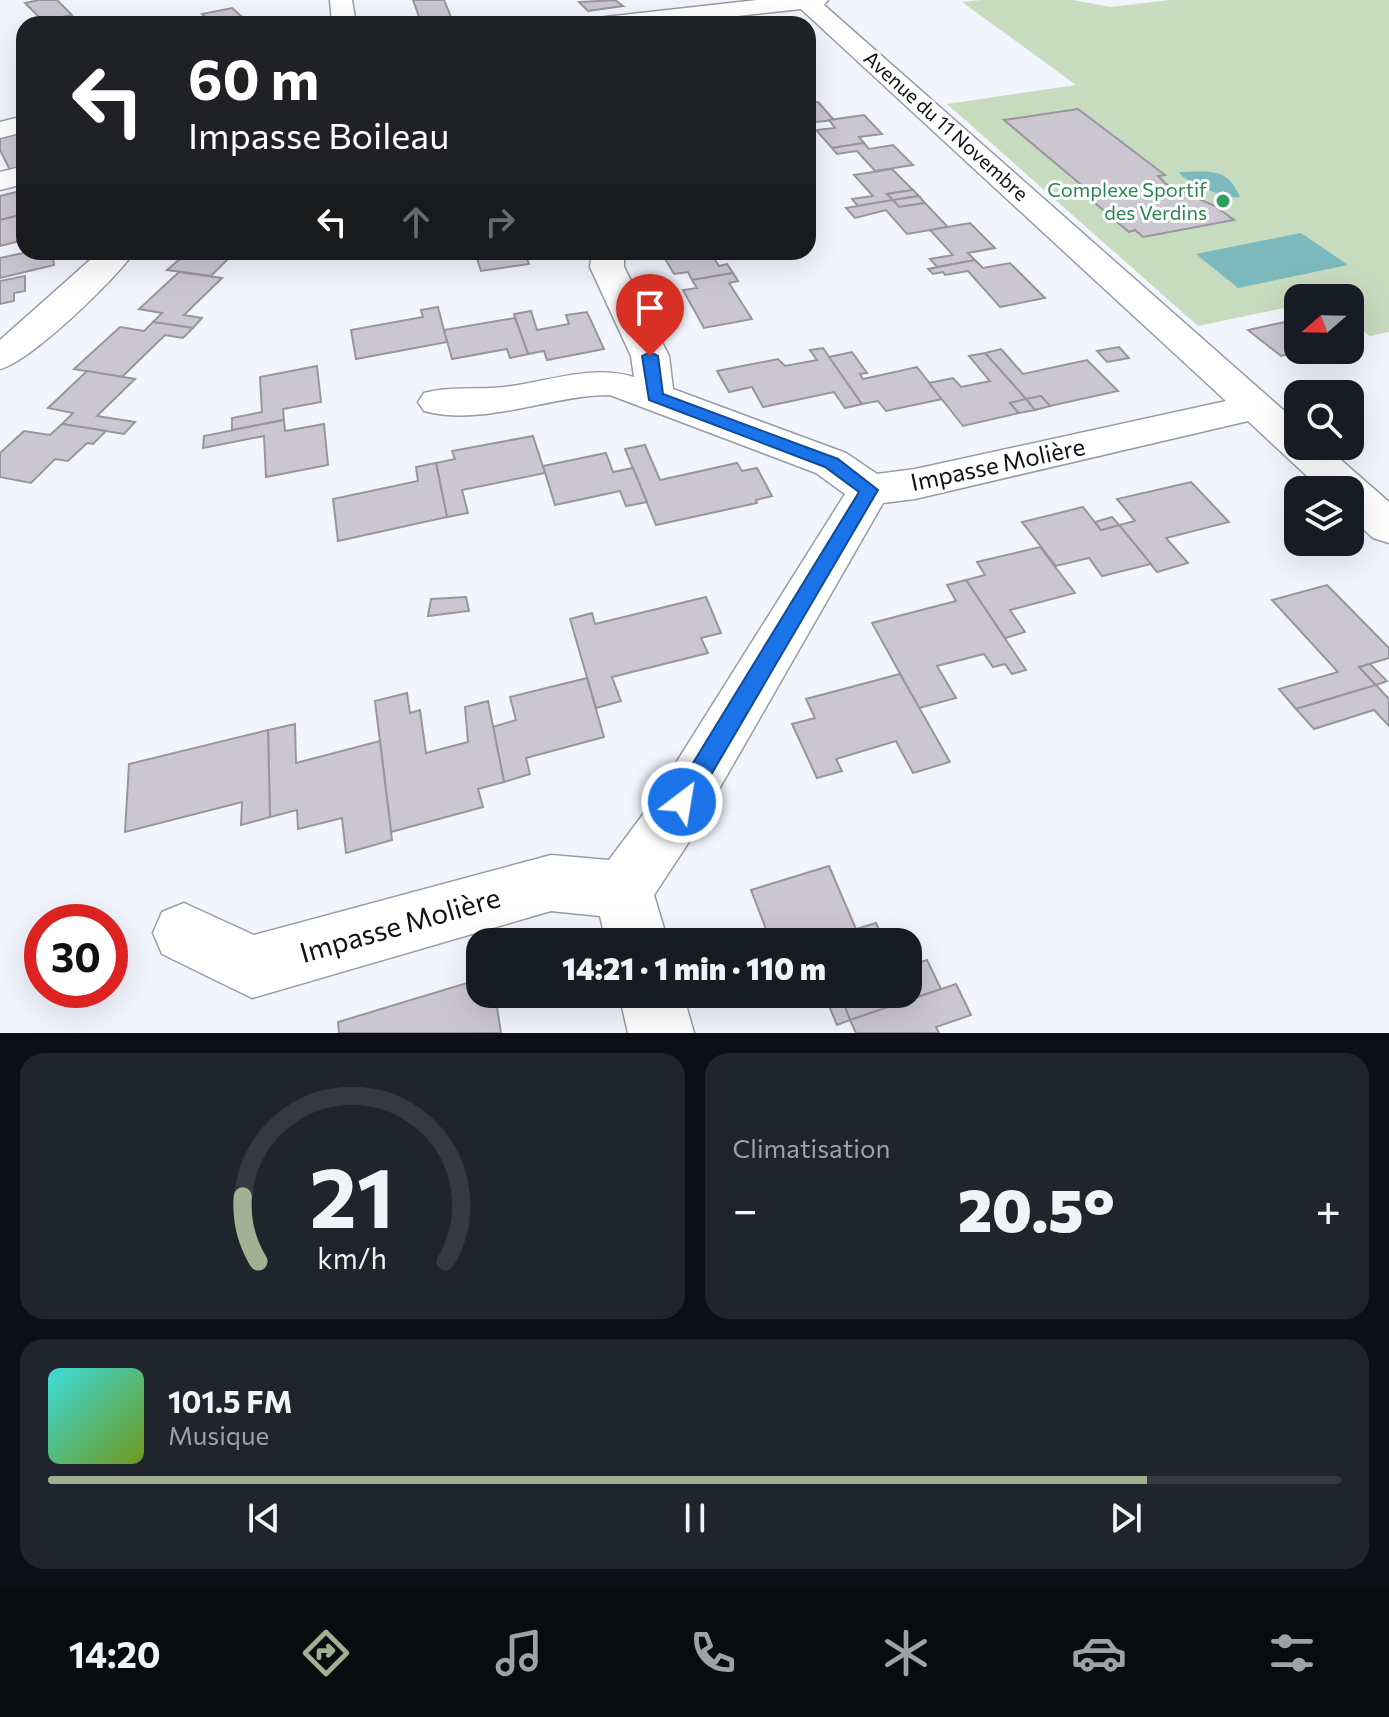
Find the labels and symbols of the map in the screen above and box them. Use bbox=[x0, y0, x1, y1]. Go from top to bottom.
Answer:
street label: Avenue du 11 Novembre bbox=[860, 45, 1034, 205]
place label: Complexe Sportif des Verdins bbox=[1047, 177, 1207, 224]
marker: Complexe Sportif des Verdins bbox=[1214, 192, 1232, 210]
pin bbox=[616, 274, 684, 356]
north arrow bbox=[1284, 284, 1364, 364]
street label: Impasse Molière bbox=[908, 431, 1088, 496]
position arrow bbox=[640, 760, 724, 844]
street label: Impasse Molière bbox=[296, 879, 504, 969]
speed limit sign: 30 bbox=[24, 904, 128, 1008]

